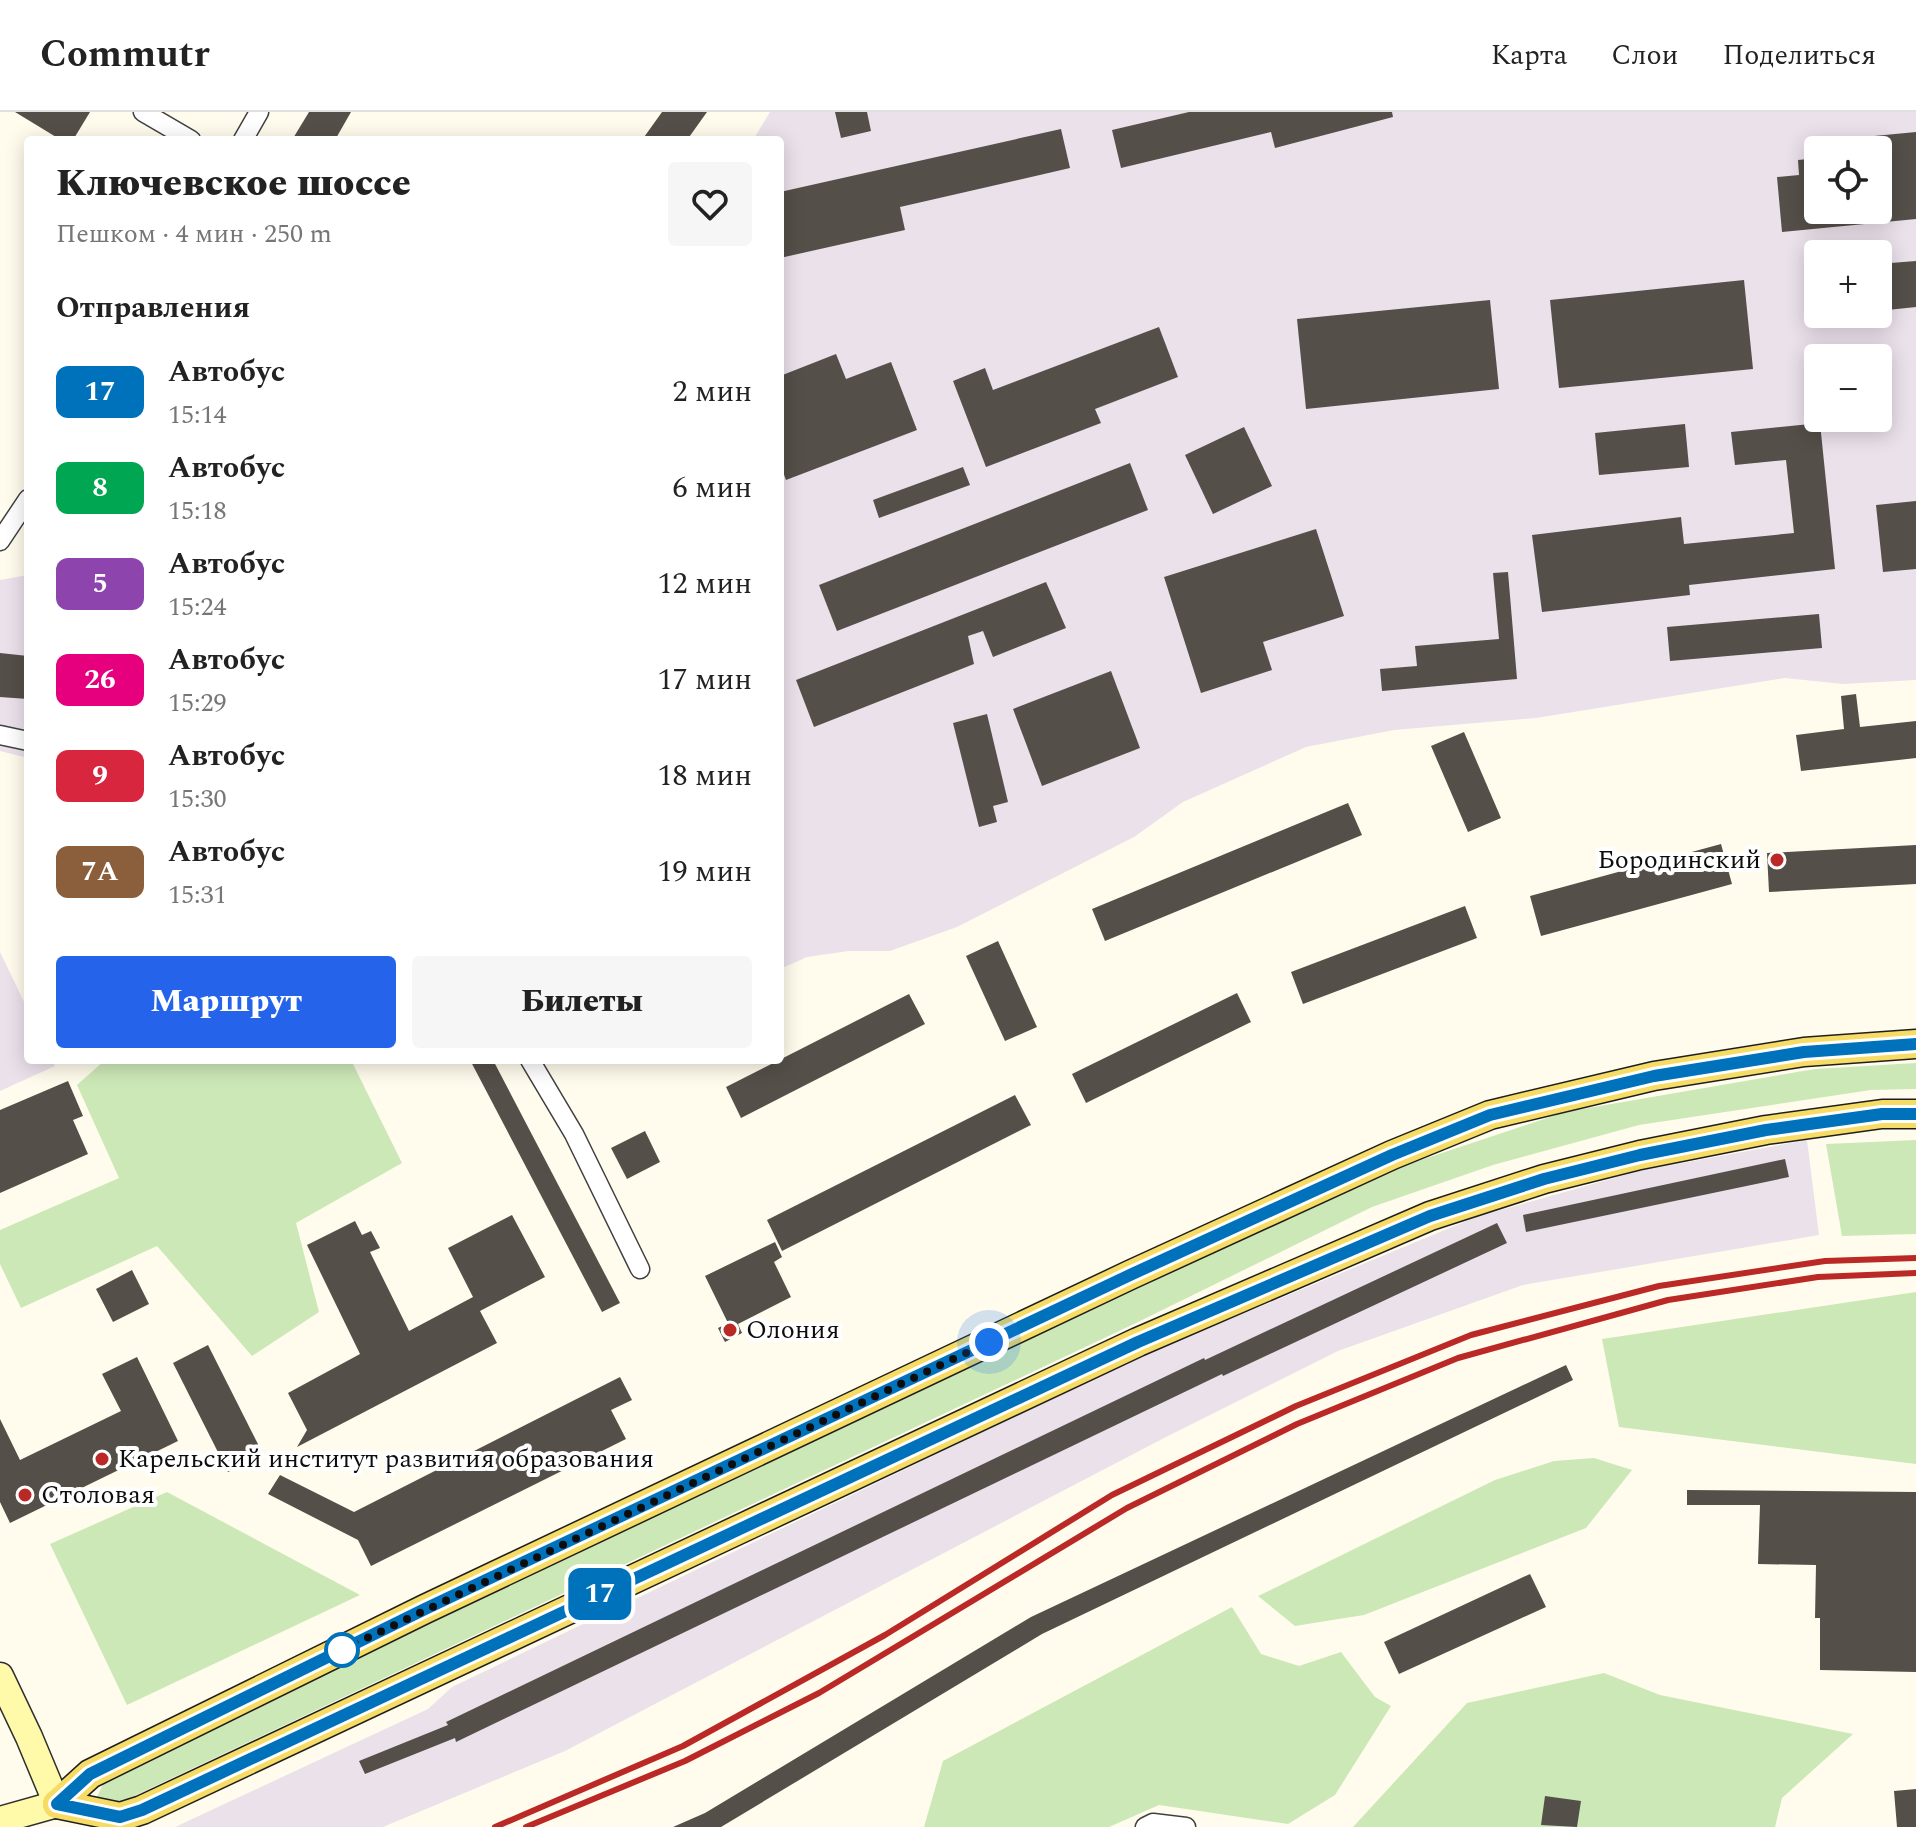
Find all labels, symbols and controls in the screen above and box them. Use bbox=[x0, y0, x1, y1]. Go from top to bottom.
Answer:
text: Commutr bbox=[40, 26, 210, 84]
text: Карта bbox=[1491, 34, 1567, 77]
text: Слои bbox=[1611, 34, 1678, 77]
text: Поделиться bbox=[1722, 34, 1876, 77]
map controls bbox=[1804, 136, 1892, 432]
button: locate bbox=[1804, 136, 1892, 224]
text: Ключевское шоссе bbox=[56, 155, 411, 213]
button: heart bbox=[668, 162, 752, 246]
text: Пешком · 4 мин · 250 m bbox=[56, 214, 332, 254]
button: + bbox=[1804, 240, 1892, 328]
text: Отправления bbox=[56, 285, 250, 331]
button: − bbox=[1804, 344, 1892, 432]
text: Автобус bbox=[168, 349, 285, 395]
text: 2 мин bbox=[673, 369, 752, 415]
text: 17 bbox=[84, 370, 116, 413]
text: 15:14 bbox=[168, 395, 227, 435]
text: Автобус bbox=[168, 445, 285, 491]
text: 6 мин bbox=[673, 465, 752, 511]
text: 8 bbox=[92, 466, 108, 509]
text: 15:18 bbox=[168, 491, 227, 531]
text: Автобус bbox=[168, 541, 285, 587]
text: 12 мин bbox=[658, 561, 752, 607]
text: 5 bbox=[92, 562, 108, 605]
text: 15:24 bbox=[168, 587, 227, 627]
text: Автобус bbox=[168, 637, 285, 683]
text: 17 мин bbox=[658, 657, 752, 703]
text: 26 bbox=[84, 658, 116, 701]
text: 15:29 bbox=[168, 683, 227, 723]
text: Автобус bbox=[168, 733, 285, 779]
text: 18 мин bbox=[658, 753, 752, 799]
text: 9 bbox=[92, 754, 108, 797]
text: 15:30 bbox=[168, 779, 227, 819]
text: Автобус bbox=[168, 829, 285, 875]
place label: Бородинский bbox=[1597, 840, 1761, 880]
text: 19 мин bbox=[658, 849, 752, 895]
text: 7А bbox=[81, 850, 119, 893]
marker: Бородинский bbox=[1768, 851, 1786, 869]
text: 15:31 bbox=[168, 875, 227, 915]
button: Маршрут bbox=[56, 956, 396, 1048]
button: Билеты bbox=[412, 956, 752, 1048]
place label: Олония bbox=[746, 1310, 840, 1350]
marker: Олония bbox=[721, 1321, 739, 1339]
your location bbox=[969, 1322, 1009, 1362]
place label: Карельский институт развития образования bbox=[118, 1439, 654, 1479]
marker: Карельский институт развития образования bbox=[93, 1450, 111, 1468]
place label: Столовая bbox=[41, 1475, 155, 1515]
marker: Столовая bbox=[16, 1486, 34, 1504]
line badge: 17 bbox=[564, 1568, 636, 1620]
text: 17 bbox=[584, 1572, 616, 1615]
unlabelled marker bbox=[325, 1633, 359, 1667]

